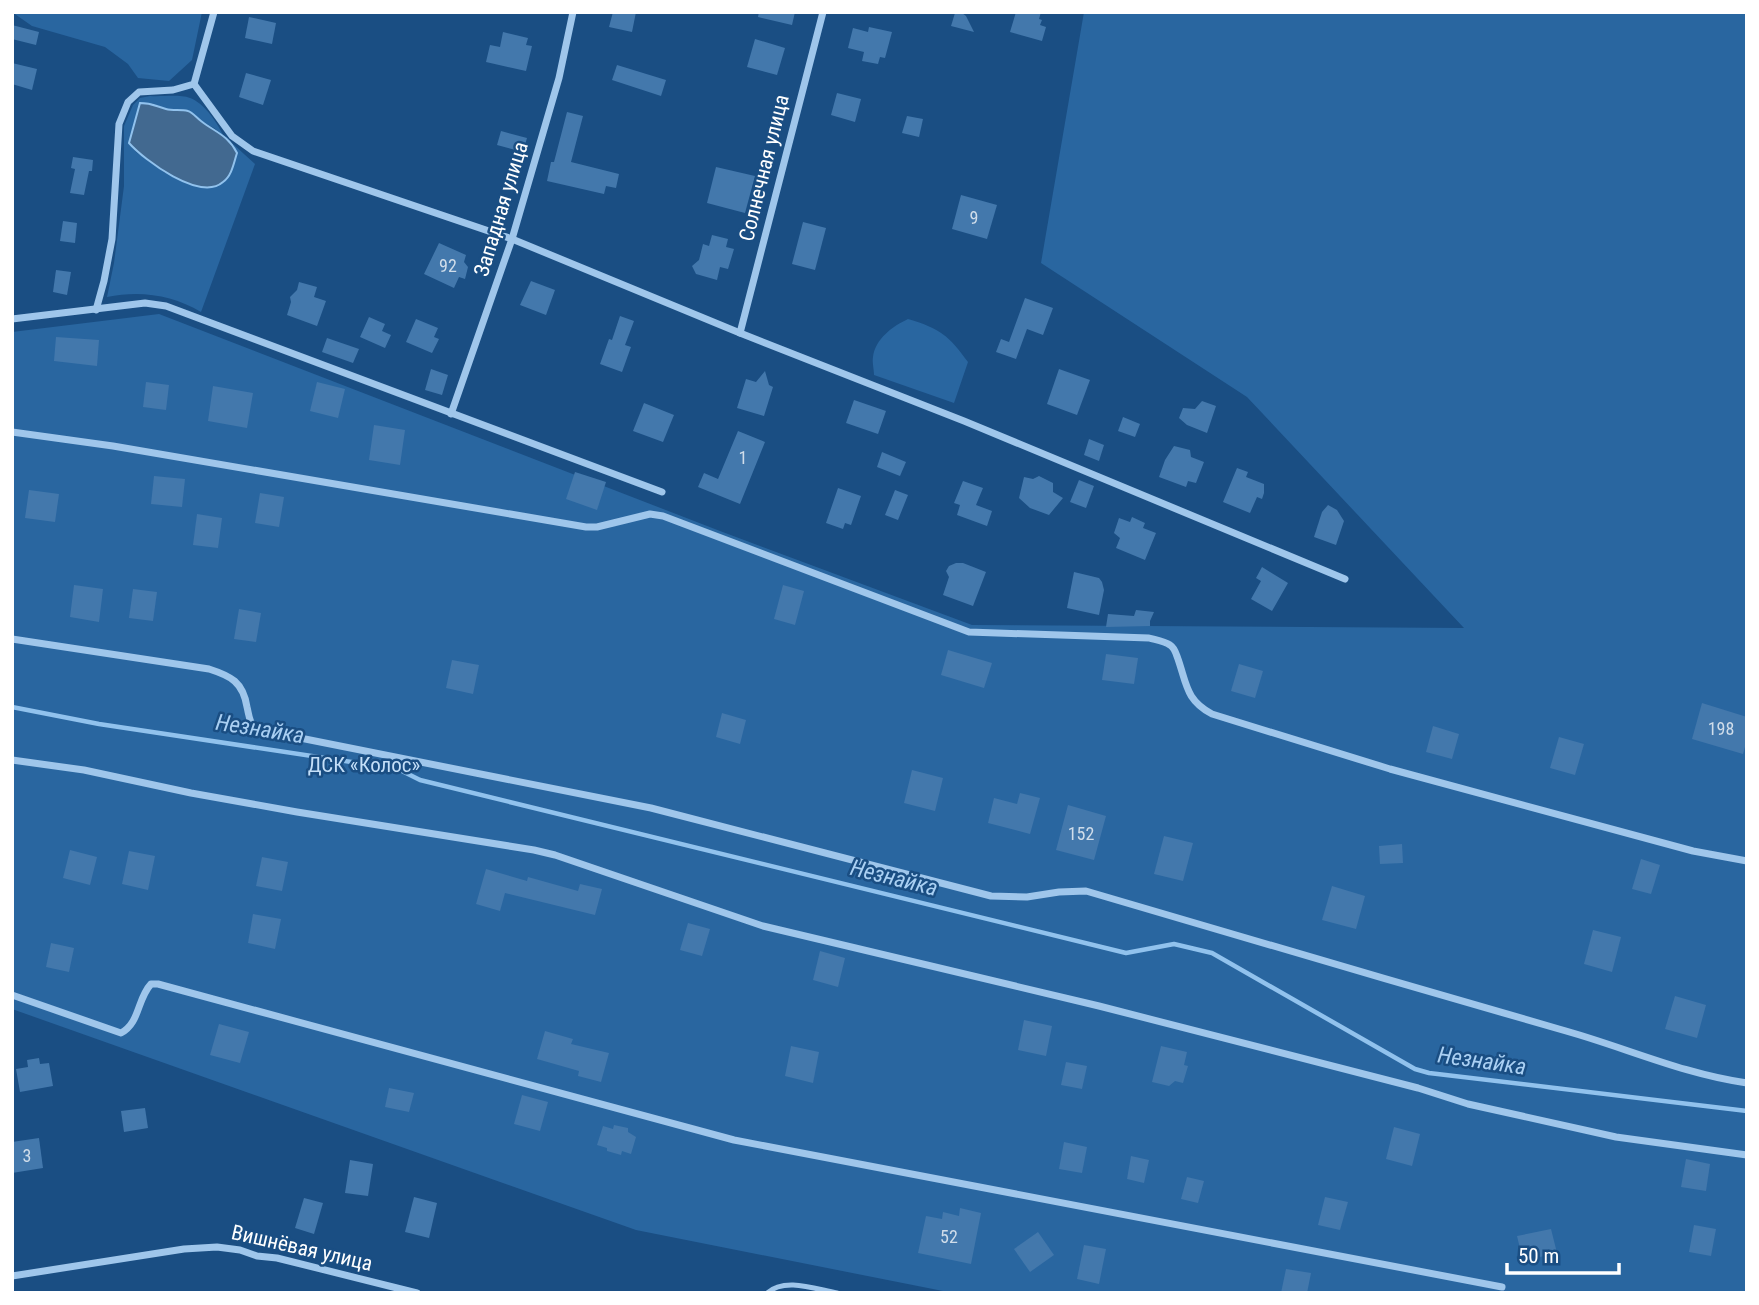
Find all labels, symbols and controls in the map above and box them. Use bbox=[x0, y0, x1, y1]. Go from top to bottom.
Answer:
street label: Солнечная улица bbox=[734, 92, 794, 244]
street label: Западная улица bbox=[469, 139, 533, 279]
house number: 9 bbox=[970, 207, 978, 228]
house number: 92 bbox=[439, 255, 457, 276]
house number: 1 bbox=[739, 447, 747, 468]
water label: Незнайка bbox=[214, 709, 306, 749]
house number: 198 bbox=[1708, 718, 1734, 739]
park label: ДСК «Колос» bbox=[308, 753, 420, 777]
house number: 152 bbox=[1068, 823, 1094, 844]
water label: Незнайка bbox=[848, 854, 940, 902]
water label: Незнайка bbox=[1436, 1041, 1528, 1081]
house number: 3 bbox=[23, 1145, 31, 1166]
street label: Вишнёвая улица bbox=[229, 1220, 375, 1276]
house number: 52 bbox=[940, 1226, 958, 1247]
scale bar bbox=[1507, 1232, 1619, 1276]
text: 50 m bbox=[1518, 1244, 1559, 1268]

